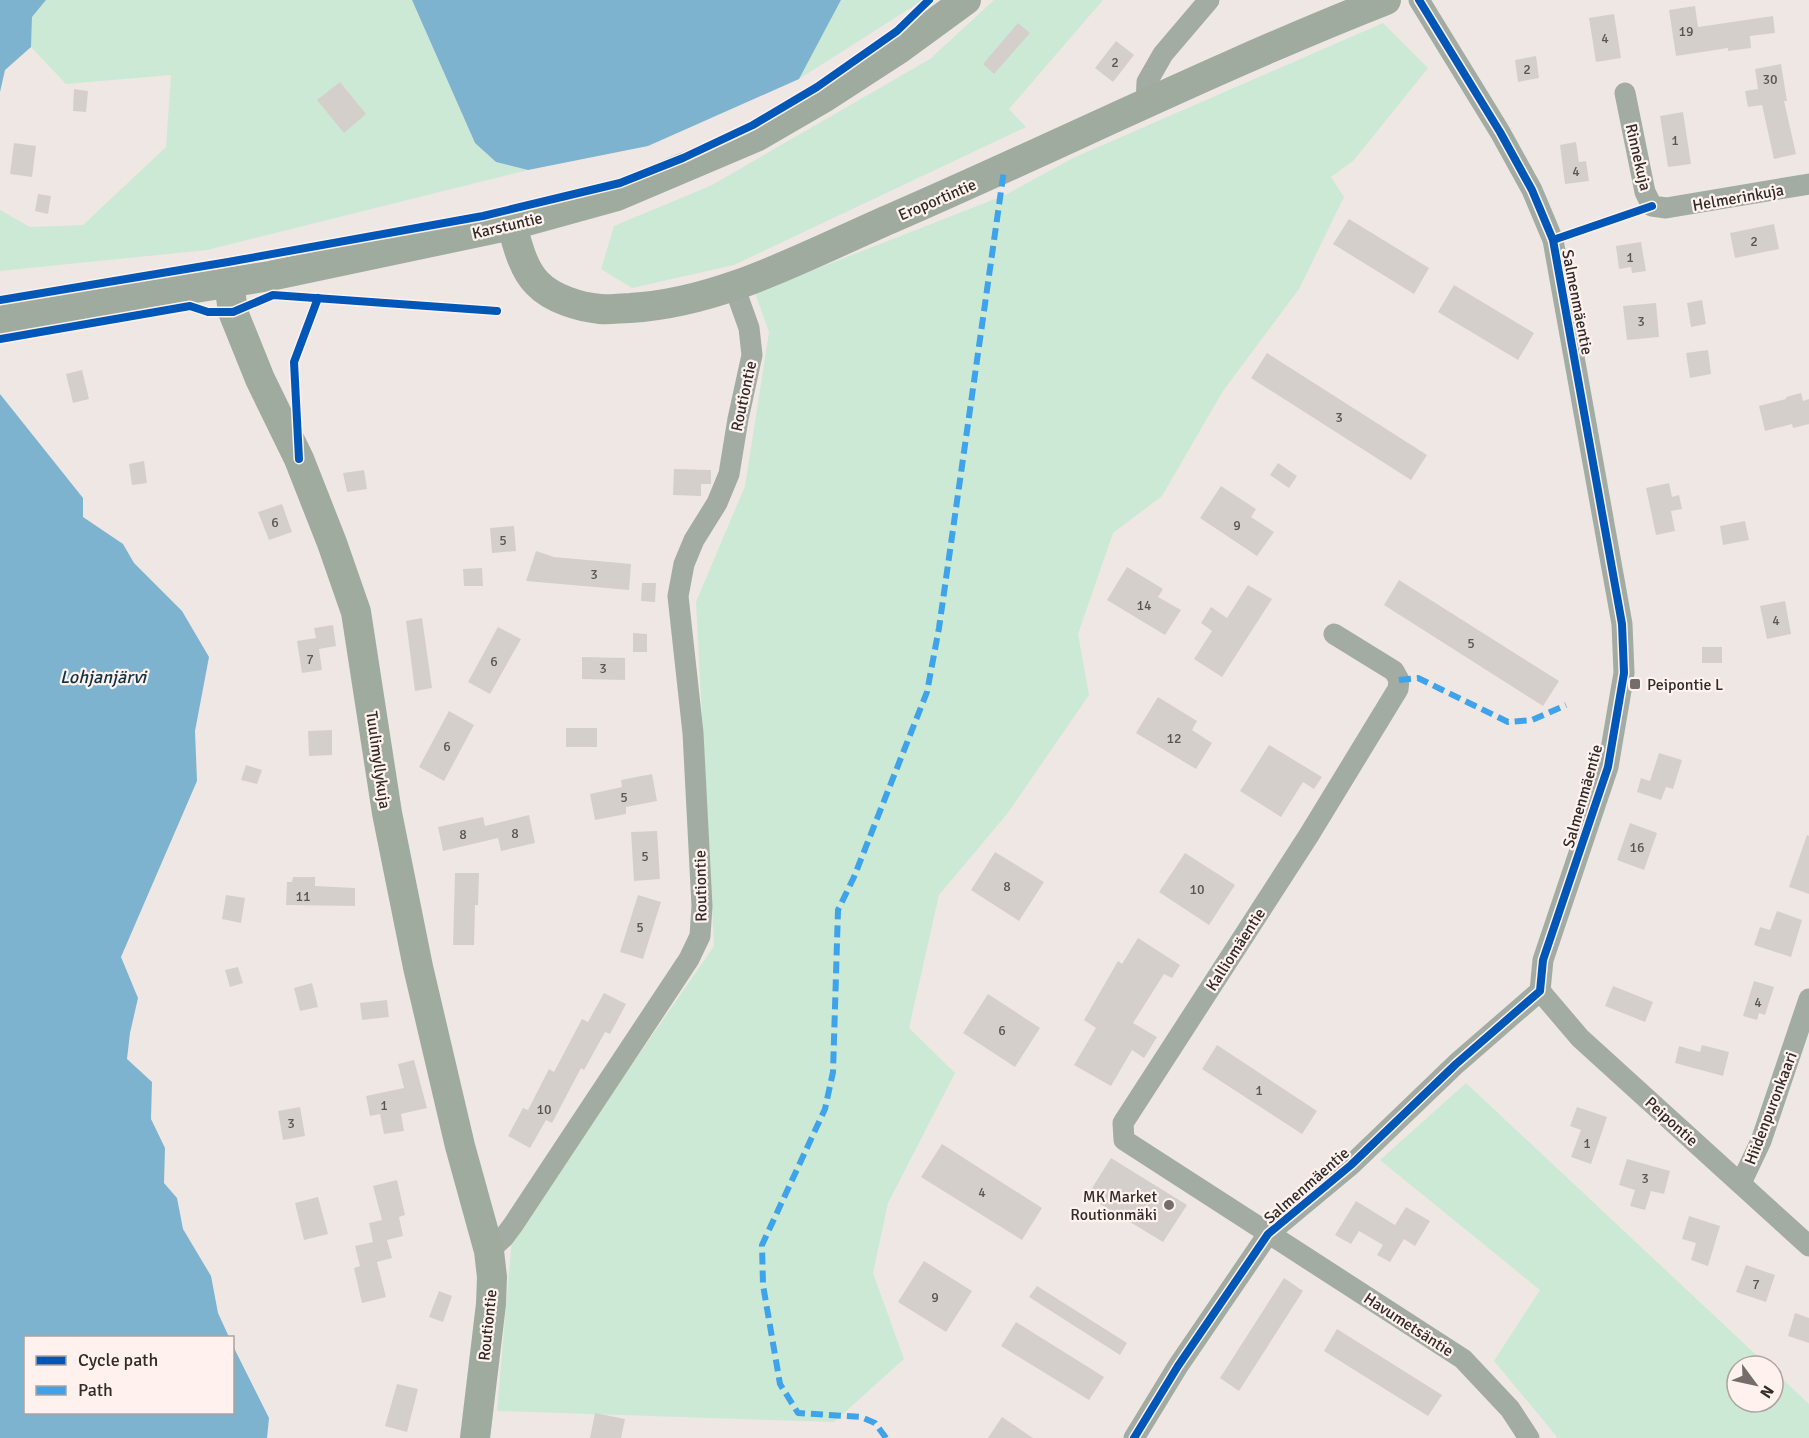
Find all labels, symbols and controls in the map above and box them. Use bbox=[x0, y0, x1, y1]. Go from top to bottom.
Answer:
house number: 19 bbox=[1678, 23, 1694, 40]
house number: 4 bbox=[1601, 30, 1609, 47]
house number: 2 bbox=[1111, 54, 1119, 71]
house number: 2 bbox=[1523, 61, 1531, 78]
house number: 30 bbox=[1762, 71, 1778, 88]
street label: Rinnekuja bbox=[1621, 122, 1655, 193]
house number: 1 bbox=[1671, 132, 1679, 149]
house number: 4 bbox=[1572, 163, 1580, 180]
street label: Eroportintie bbox=[895, 175, 979, 225]
street label: Helmerinkuja bbox=[1691, 180, 1785, 216]
street label: Karstuntie bbox=[470, 208, 544, 244]
house number: 2 bbox=[1750, 233, 1758, 250]
street label: Salmenmäentie bbox=[1557, 248, 1597, 357]
house number: 1 bbox=[1626, 249, 1634, 266]
house number: 3 bbox=[1637, 313, 1645, 330]
street label: Routiontie bbox=[727, 359, 761, 433]
house number: 3 bbox=[1335, 409, 1343, 426]
house number: 6 bbox=[271, 514, 279, 531]
house number: 9 bbox=[1233, 517, 1241, 534]
house number: 5 bbox=[499, 532, 507, 549]
house number: 3 bbox=[590, 566, 598, 583]
house number: 14 bbox=[1136, 597, 1152, 614]
house number: 4 bbox=[1772, 612, 1780, 629]
house number: 5 bbox=[1467, 635, 1475, 652]
house number: 7 bbox=[306, 651, 314, 668]
house number: 6 bbox=[490, 653, 498, 670]
house number: 3 bbox=[599, 660, 607, 677]
water label: Lohjanjärvi bbox=[60, 666, 148, 688]
place label: Peipontie L bbox=[1647, 675, 1723, 695]
marker: Peipontie L bbox=[1628, 677, 1642, 691]
street label: Tuulimyllykuja bbox=[361, 710, 395, 810]
house number: 12 bbox=[1166, 730, 1182, 747]
house number: 6 bbox=[443, 738, 451, 755]
street label: Salmenmäentie bbox=[1559, 742, 1607, 850]
house number: 5 bbox=[620, 789, 628, 806]
house number: 8 bbox=[511, 825, 519, 842]
house number: 8 bbox=[459, 826, 467, 843]
house number: 16 bbox=[1629, 839, 1645, 856]
house number: 5 bbox=[641, 848, 649, 865]
street label: Routiontie bbox=[690, 850, 712, 922]
house number: 8 bbox=[1003, 878, 1011, 895]
house number: 10 bbox=[1189, 881, 1205, 898]
house number: 11 bbox=[295, 888, 311, 905]
street label: Kalliomäentie bbox=[1202, 904, 1270, 995]
house number: 5 bbox=[636, 919, 644, 936]
house number: 4 bbox=[1754, 994, 1762, 1011]
house number: 6 bbox=[998, 1022, 1006, 1039]
street label: Hiidenpuronkaari bbox=[1740, 1049, 1802, 1168]
house number: 1 bbox=[1255, 1082, 1263, 1099]
street label: Peipontie bbox=[1641, 1093, 1702, 1151]
house number: 1 bbox=[380, 1097, 388, 1114]
house number: 10 bbox=[536, 1101, 552, 1118]
house number: 3 bbox=[287, 1115, 295, 1132]
house number: 1 bbox=[1583, 1135, 1591, 1152]
street label: Salmenmäentie bbox=[1260, 1143, 1354, 1228]
house number: 3 bbox=[1641, 1170, 1649, 1187]
house number: 4 bbox=[978, 1184, 986, 1201]
place label: MK Market Routionmäki bbox=[1070, 1187, 1157, 1225]
marker: MK Market Routionmäki bbox=[1162, 1198, 1176, 1212]
house number: 7 bbox=[1752, 1276, 1760, 1293]
street label: Routiontie bbox=[474, 1288, 502, 1362]
street label: Havumetsäntie bbox=[1360, 1288, 1457, 1361]
house number: 9 bbox=[931, 1289, 939, 1306]
legend bbox=[24, 1336, 234, 1414]
text: Cycle path bbox=[78, 1349, 158, 1371]
north arrow bbox=[1725, 1354, 1785, 1414]
text: Path bbox=[78, 1379, 113, 1401]
text: N bbox=[1755, 1382, 1778, 1402]

